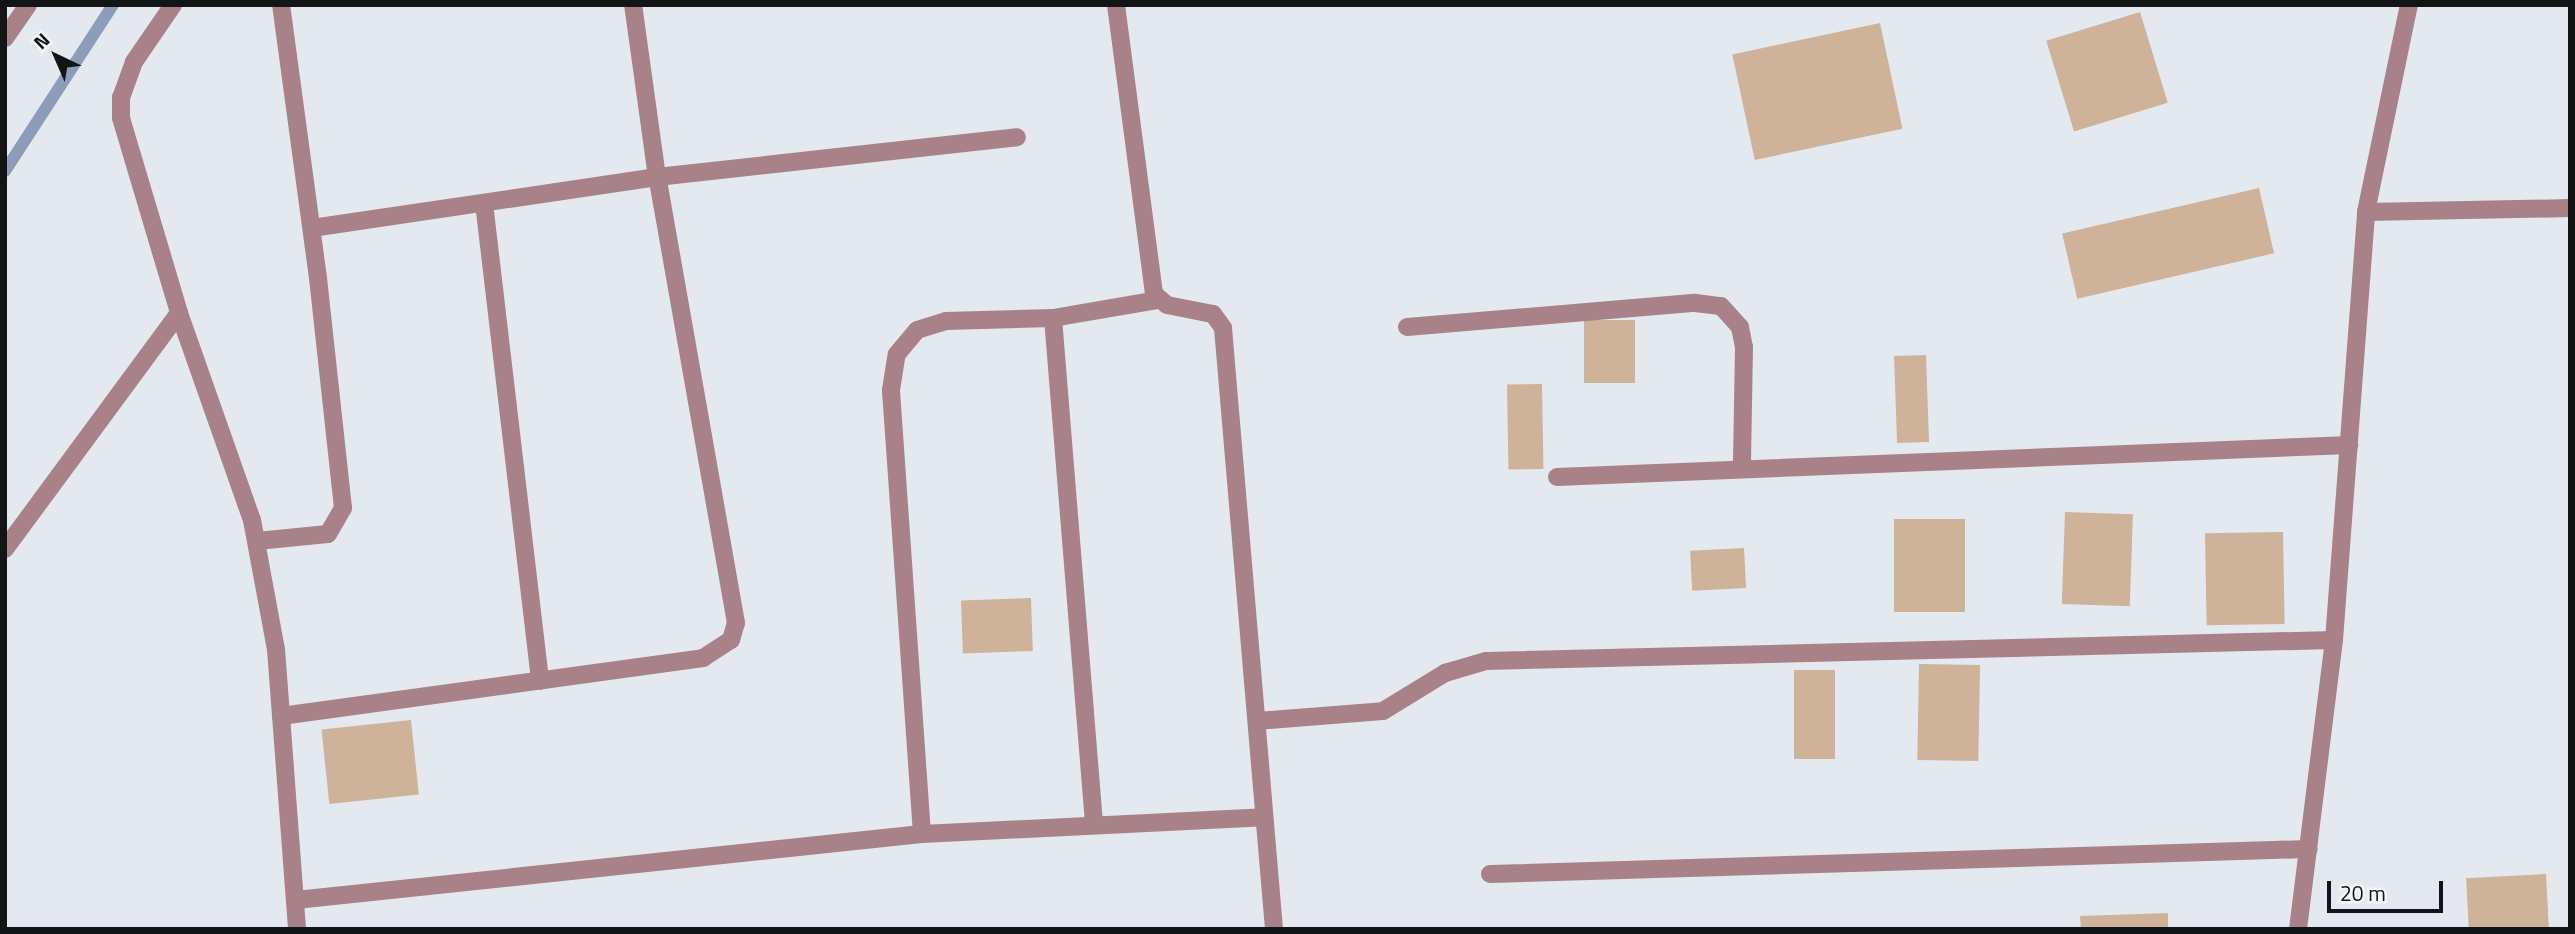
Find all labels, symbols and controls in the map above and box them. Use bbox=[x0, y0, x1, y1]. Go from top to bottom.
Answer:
north arrow bbox=[21, 21, 91, 91]
text: N bbox=[26, 26, 56, 56]
scale bar bbox=[2330, 867, 2446, 911]
text: 20 m bbox=[2340, 877, 2386, 909]

